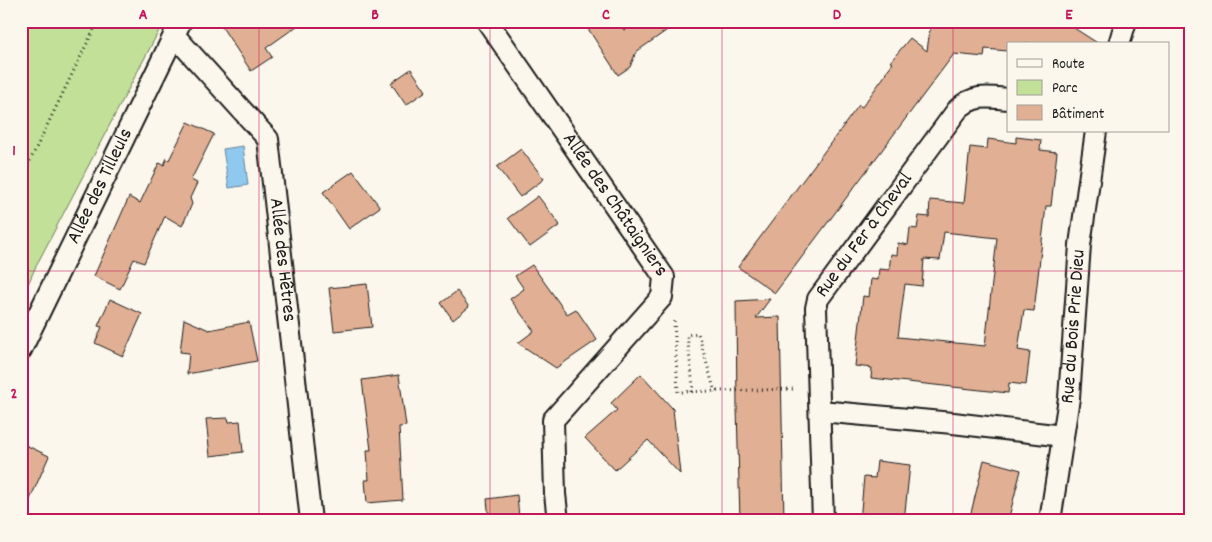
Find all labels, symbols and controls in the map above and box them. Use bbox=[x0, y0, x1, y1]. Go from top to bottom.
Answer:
text: A bbox=[139, 4, 148, 27]
text: B bbox=[371, 4, 379, 27]
text: C bbox=[602, 4, 610, 27]
text: D bbox=[833, 4, 842, 27]
text: E bbox=[1065, 4, 1073, 27]
legend bbox=[1007, 42, 1170, 132]
text: Route bbox=[1052, 54, 1085, 76]
text: Parc bbox=[1052, 78, 1077, 100]
text: Bâtiment bbox=[1052, 104, 1105, 126]
street label: Allée des Tilleuls bbox=[61, 124, 141, 249]
street label: Allée des Châtaigniers bbox=[555, 128, 674, 283]
text: 1 bbox=[12, 140, 16, 163]
street label: Rue du Fer à Cheval bbox=[809, 167, 920, 304]
street label: Allée des Hêtres bbox=[261, 197, 303, 324]
street label: Rue du Bois Prie Dieu bbox=[1054, 249, 1094, 406]
text: 2 bbox=[11, 383, 18, 406]

